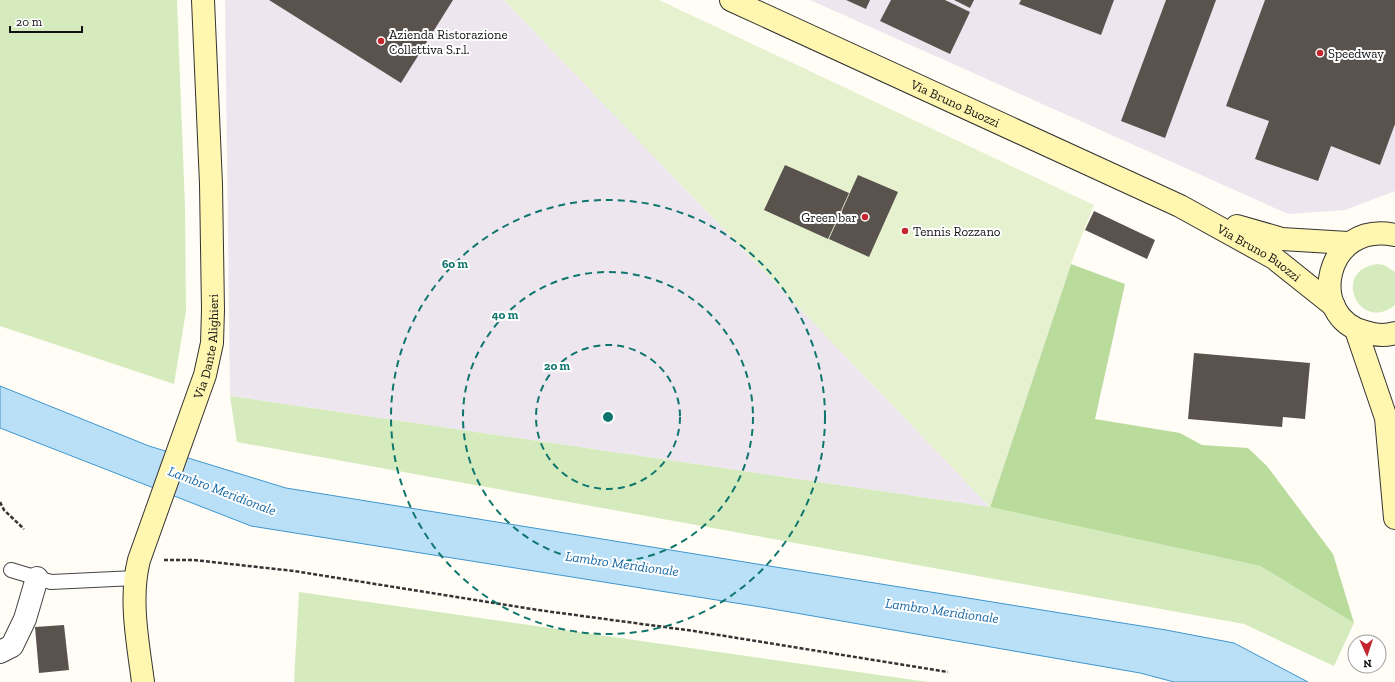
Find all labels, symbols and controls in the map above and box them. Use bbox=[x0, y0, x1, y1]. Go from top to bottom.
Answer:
scale bar bbox=[10, 8, 82, 34]
text: 20 m bbox=[16, 15, 43, 29]
place label: Azienda Ristorazione Collettiva S.r.l. bbox=[389, 27, 508, 57]
marker: Azienda Ristorazione Collettiva S.r.l. bbox=[376, 36, 386, 46]
place label: Speedway bbox=[1328, 46, 1384, 61]
marker: Speedway bbox=[1315, 48, 1325, 58]
street label: Via Bruno Buozzi bbox=[908, 76, 1003, 130]
place label: Green bar bbox=[801, 210, 857, 225]
marker: Green bar bbox=[860, 212, 870, 222]
street label: Via Bruno Buozzi bbox=[1214, 220, 1305, 285]
place label: Tennis Rozzano bbox=[913, 224, 1001, 239]
marker: Tennis Rozzano bbox=[900, 226, 910, 236]
text: 60 m bbox=[442, 257, 469, 271]
street label: Via Dante Alighieri bbox=[189, 293, 221, 401]
text: 40 m bbox=[492, 308, 519, 322]
text: 20 m bbox=[544, 359, 571, 373]
centre of rings bbox=[601, 410, 615, 424]
water label: Lambro Meridionale bbox=[165, 463, 279, 519]
water label: Lambro Meridionale bbox=[564, 548, 680, 580]
water label: Lambro Meridionale bbox=[884, 595, 1000, 627]
north arrow bbox=[1347, 634, 1387, 674]
text: N bbox=[1362, 657, 1372, 670]

